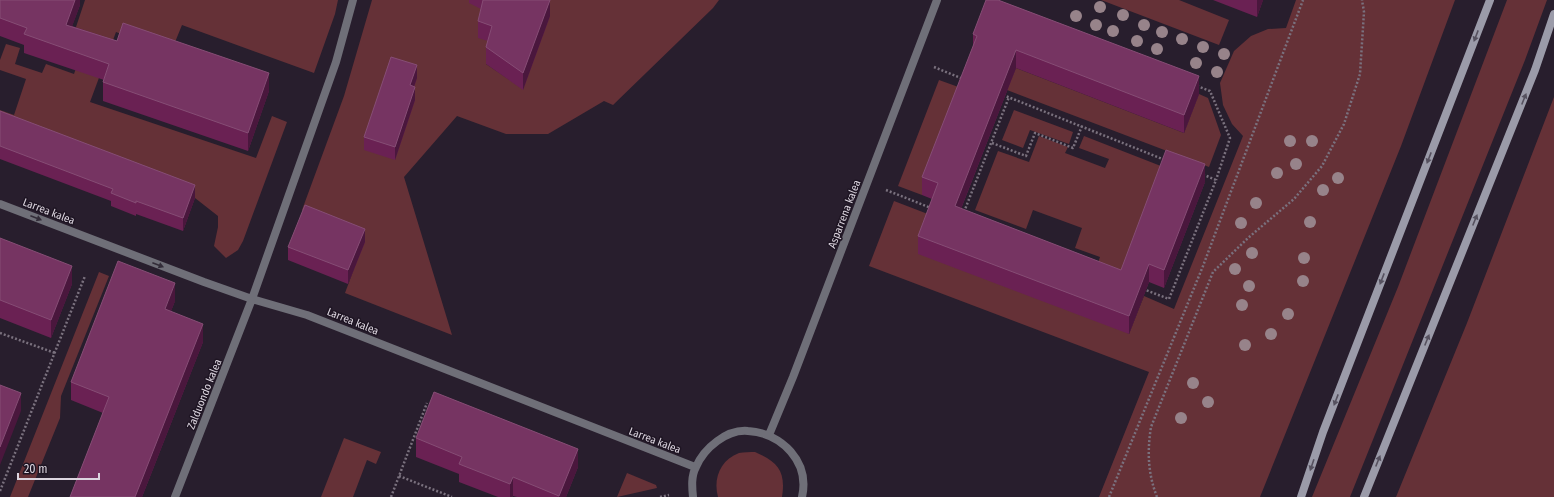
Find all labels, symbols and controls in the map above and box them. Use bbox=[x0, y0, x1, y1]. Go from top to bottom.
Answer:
one-way arrow bbox=[1472, 31, 1478, 43]
one-way arrow bbox=[1521, 92, 1527, 104]
one-way arrow bbox=[1425, 152, 1431, 164]
street label: Asparrena kalea bbox=[825, 178, 863, 250]
street label: Larrea kalea bbox=[21, 196, 77, 227]
one-way arrow bbox=[1473, 213, 1479, 225]
one-way arrow bbox=[31, 215, 43, 221]
one-way arrow bbox=[152, 262, 164, 268]
one-way arrow bbox=[1379, 274, 1385, 286]
street label: Larrea kalea bbox=[325, 305, 381, 338]
one-way arrow bbox=[1424, 335, 1430, 346]
street label: Zalduondo kalea bbox=[184, 357, 224, 431]
one-way arrow bbox=[1332, 395, 1338, 407]
street label: Larrea kalea bbox=[627, 425, 683, 456]
one-way arrow bbox=[1376, 454, 1382, 466]
scale bar bbox=[18, 455, 99, 481]
one-way arrow bbox=[1309, 459, 1315, 471]
text: 20 m bbox=[24, 462, 48, 476]

